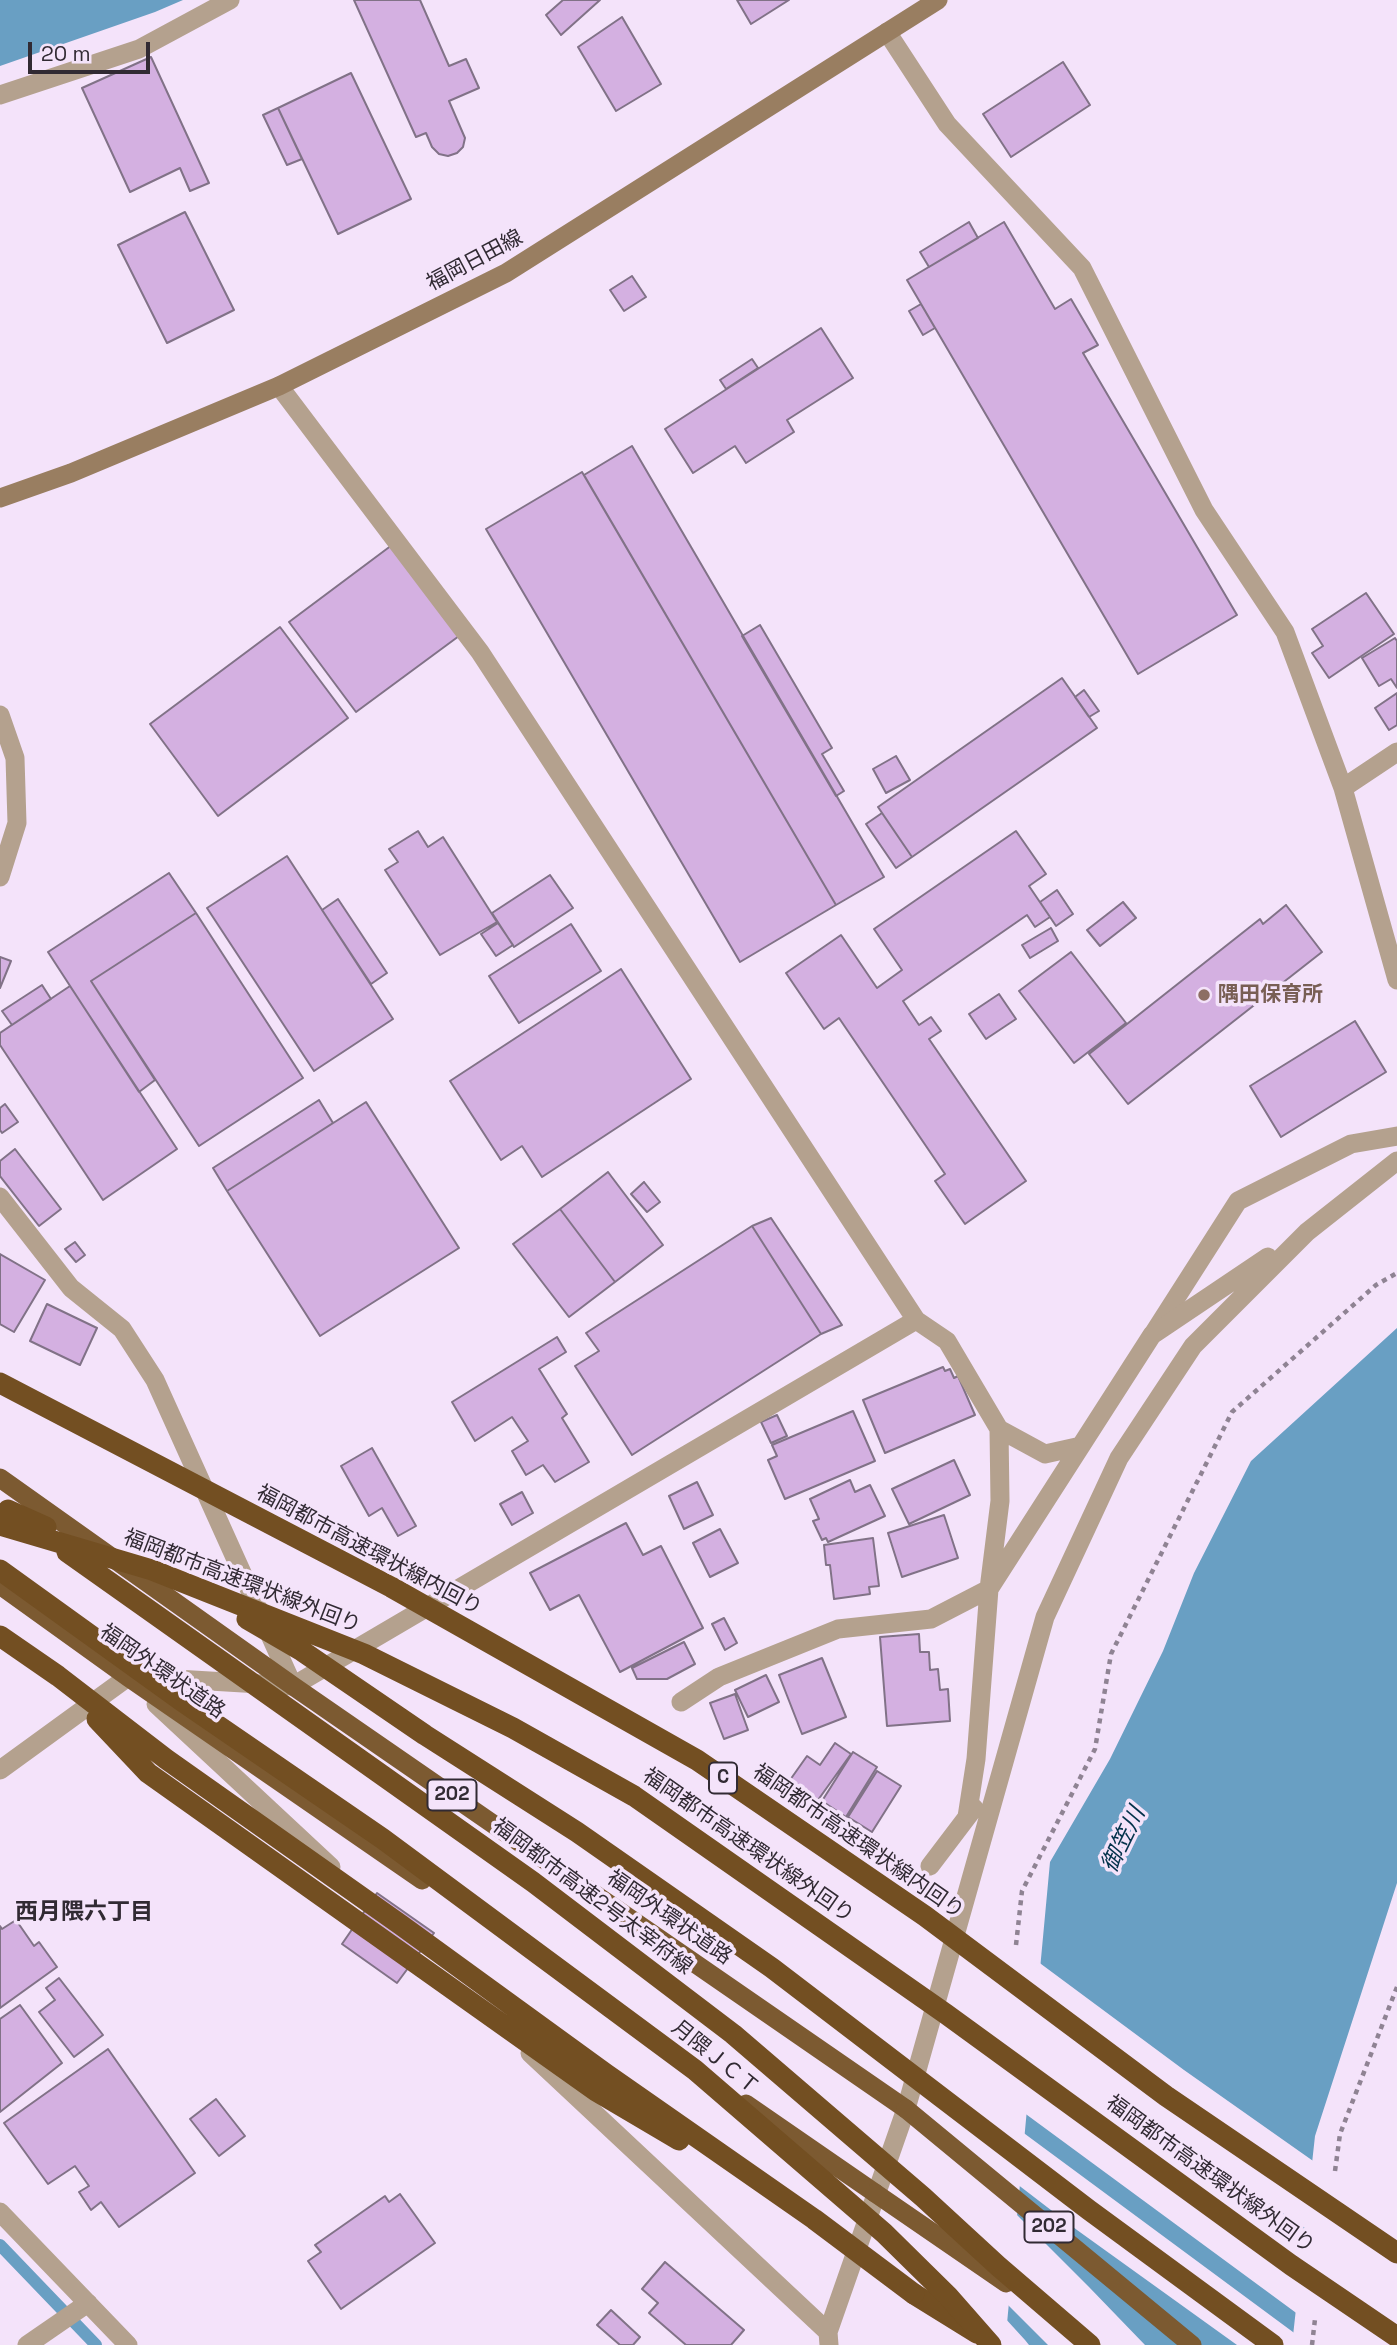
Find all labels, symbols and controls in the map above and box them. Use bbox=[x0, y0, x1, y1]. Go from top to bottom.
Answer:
scale bar bbox=[32, 28, 154, 72]
text: 20 m bbox=[41, 40, 91, 67]
street label: 福岡日田線 bbox=[423, 225, 527, 297]
place label: 隅田保育所 bbox=[1218, 982, 1323, 1008]
marker: 隅田保育所 bbox=[1196, 987, 1212, 1003]
street label: 福岡都市高速環状線内回り bbox=[252, 1481, 486, 1621]
street label: 福岡都市高速環状線外回り bbox=[120, 1525, 364, 1639]
street label: 福岡外環状道路 bbox=[95, 1620, 229, 1724]
street label: 福岡都市高速環状線内回り bbox=[748, 1759, 968, 1925]
road number: C bbox=[709, 1762, 737, 1794]
street label: 福岡都市高速環状線外回り bbox=[638, 1763, 858, 1929]
road number: 202 bbox=[428, 1780, 476, 1811]
water label: 御笠川 bbox=[1096, 1803, 1152, 1877]
street label: 福岡都市高速2号太宰府線 bbox=[487, 1814, 697, 1980]
street label: 福岡外環状道路 bbox=[602, 1866, 736, 1970]
district label: 西月隈六丁目 bbox=[15, 1899, 153, 1927]
street label: 月隈ＪＣＴ bbox=[666, 2015, 764, 2101]
street label: 福岡都市高速環状線外回り bbox=[1101, 2091, 1319, 2259]
road number: 202 bbox=[1024, 2212, 1074, 2242]

